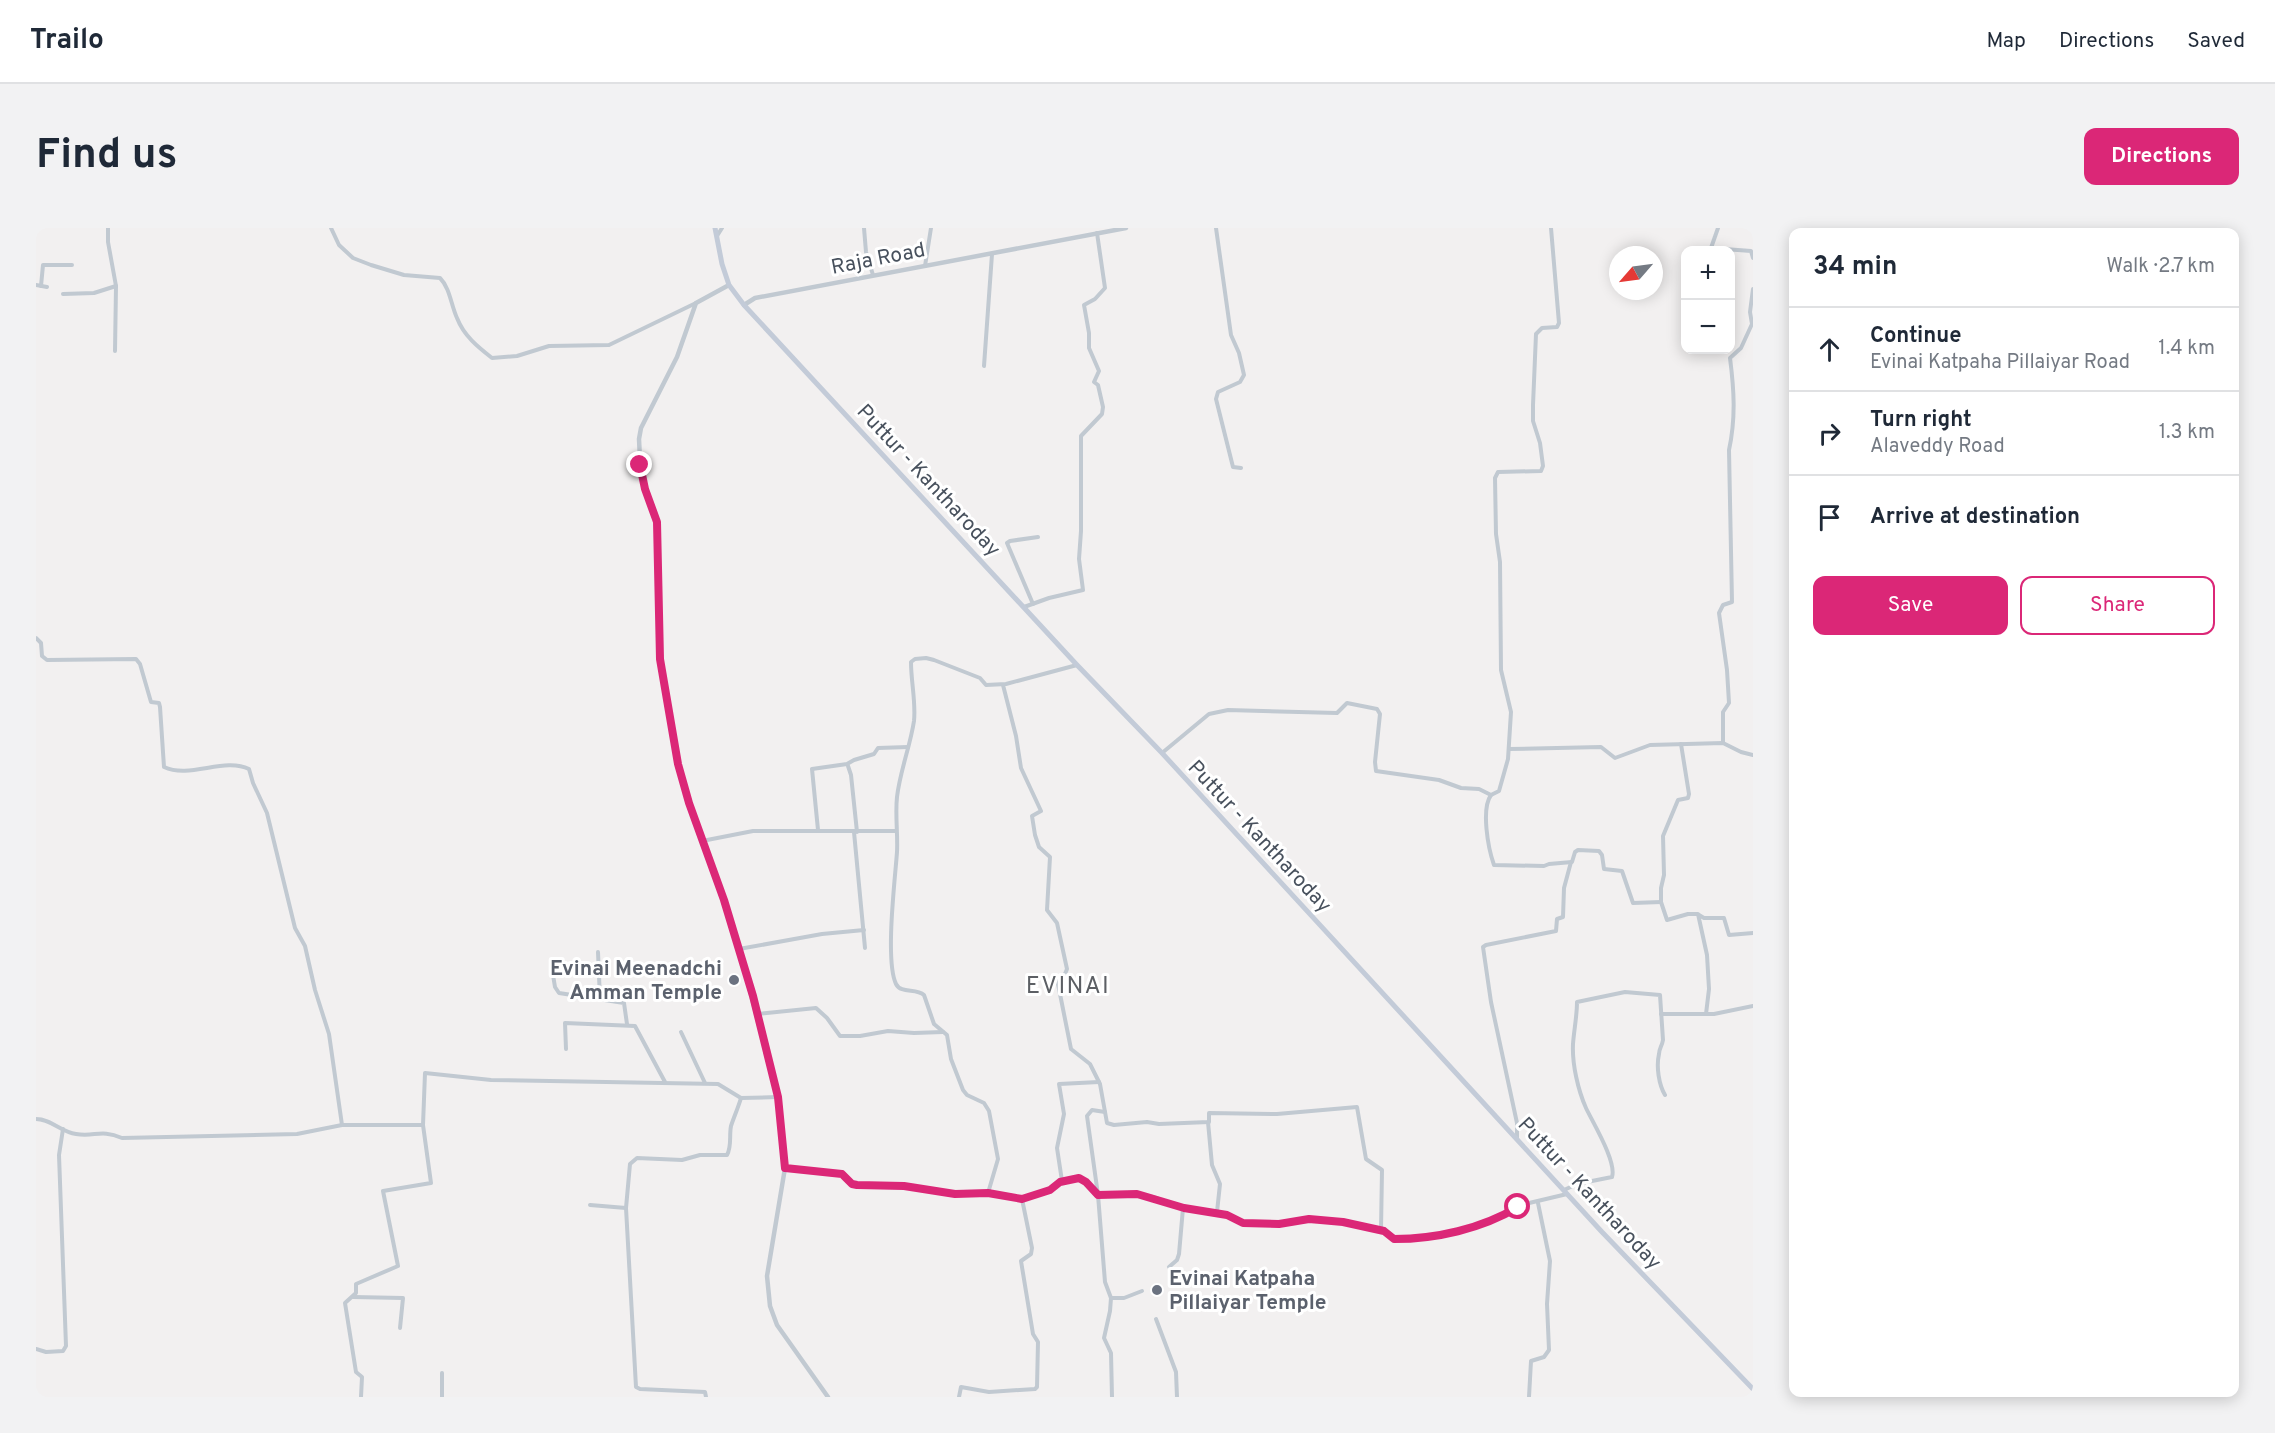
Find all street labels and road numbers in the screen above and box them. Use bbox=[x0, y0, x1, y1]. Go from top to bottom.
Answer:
street label: Raja Road bbox=[829, 237, 928, 282]
street label: Puttur - Kantharoday bbox=[850, 399, 1006, 563]
street label: Puttur - Kantharoday bbox=[1181, 755, 1337, 919]
street label: Puttur - Kantharoday bbox=[1511, 1112, 1667, 1276]

